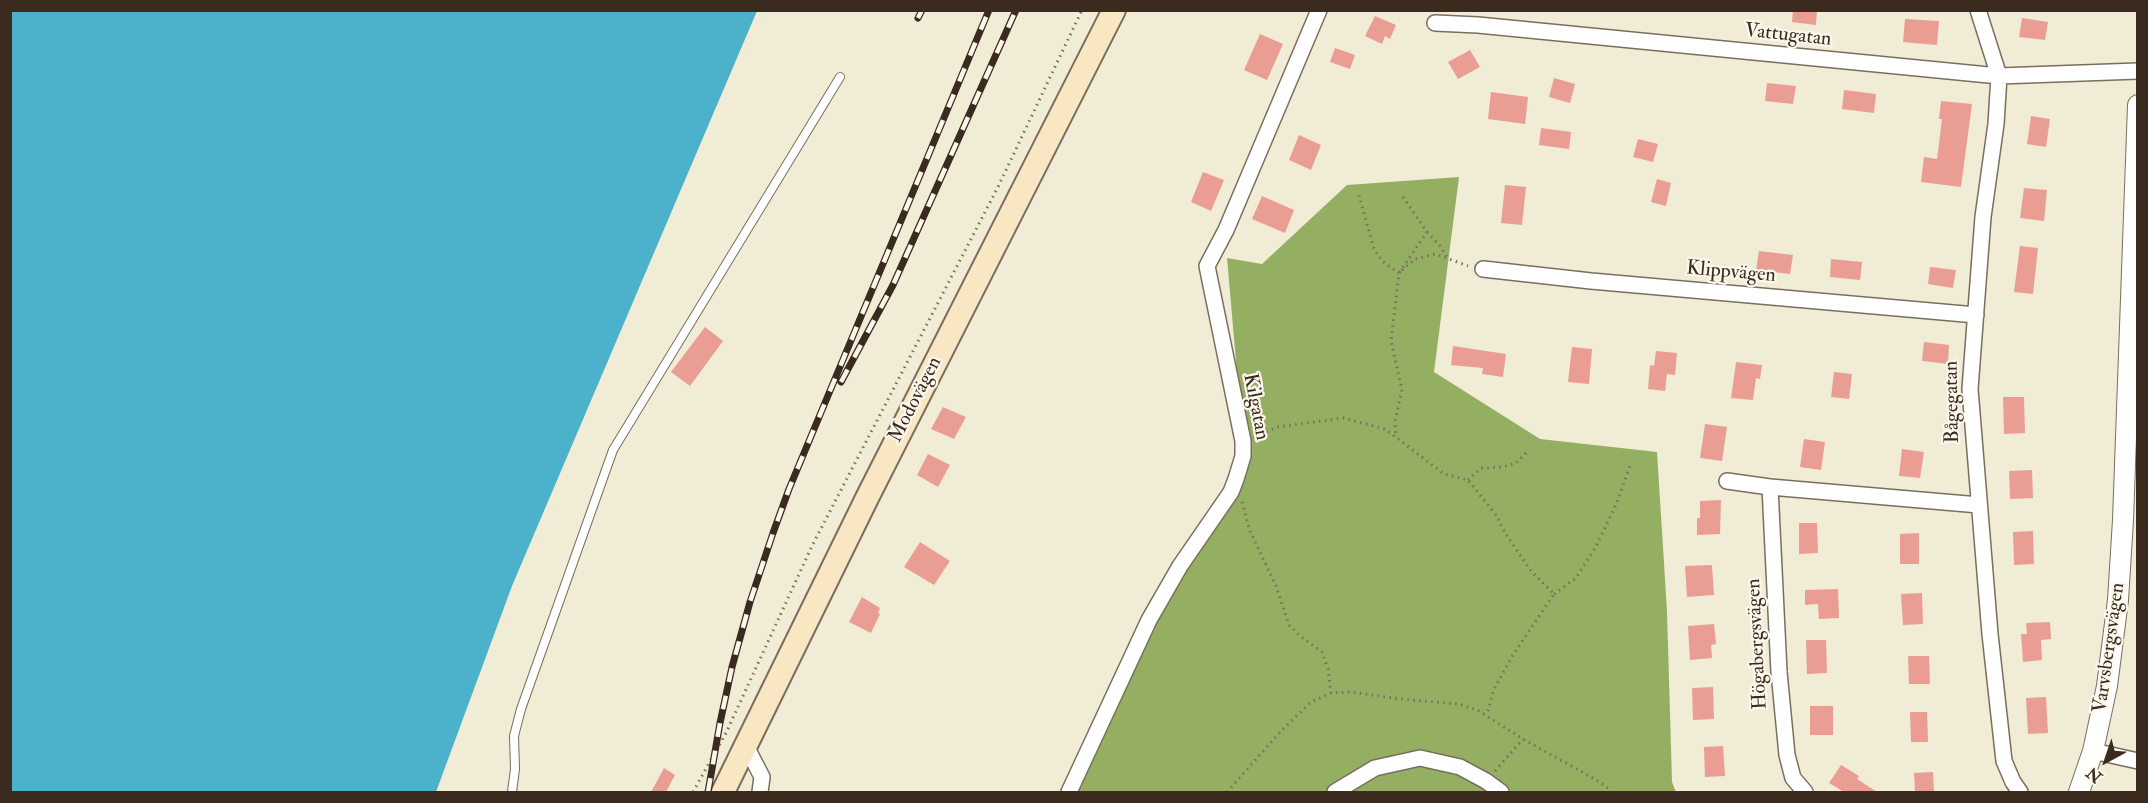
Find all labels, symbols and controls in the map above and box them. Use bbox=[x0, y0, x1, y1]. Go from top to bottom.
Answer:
street label: Vattugatan bbox=[1743, 20, 1833, 52]
street label: Klippvägen bbox=[1685, 257, 1777, 289]
street label: Modovägen bbox=[884, 353, 948, 447]
street label: Bågegatan bbox=[1940, 360, 1966, 444]
street label: Kilgatan bbox=[1237, 372, 1273, 442]
street label: Högabergsvägen bbox=[1743, 578, 1773, 710]
street label: Varvsbergsvägen bbox=[2089, 581, 2131, 715]
north arrow bbox=[2076, 731, 2136, 791]
text: N bbox=[2083, 763, 2106, 787]

